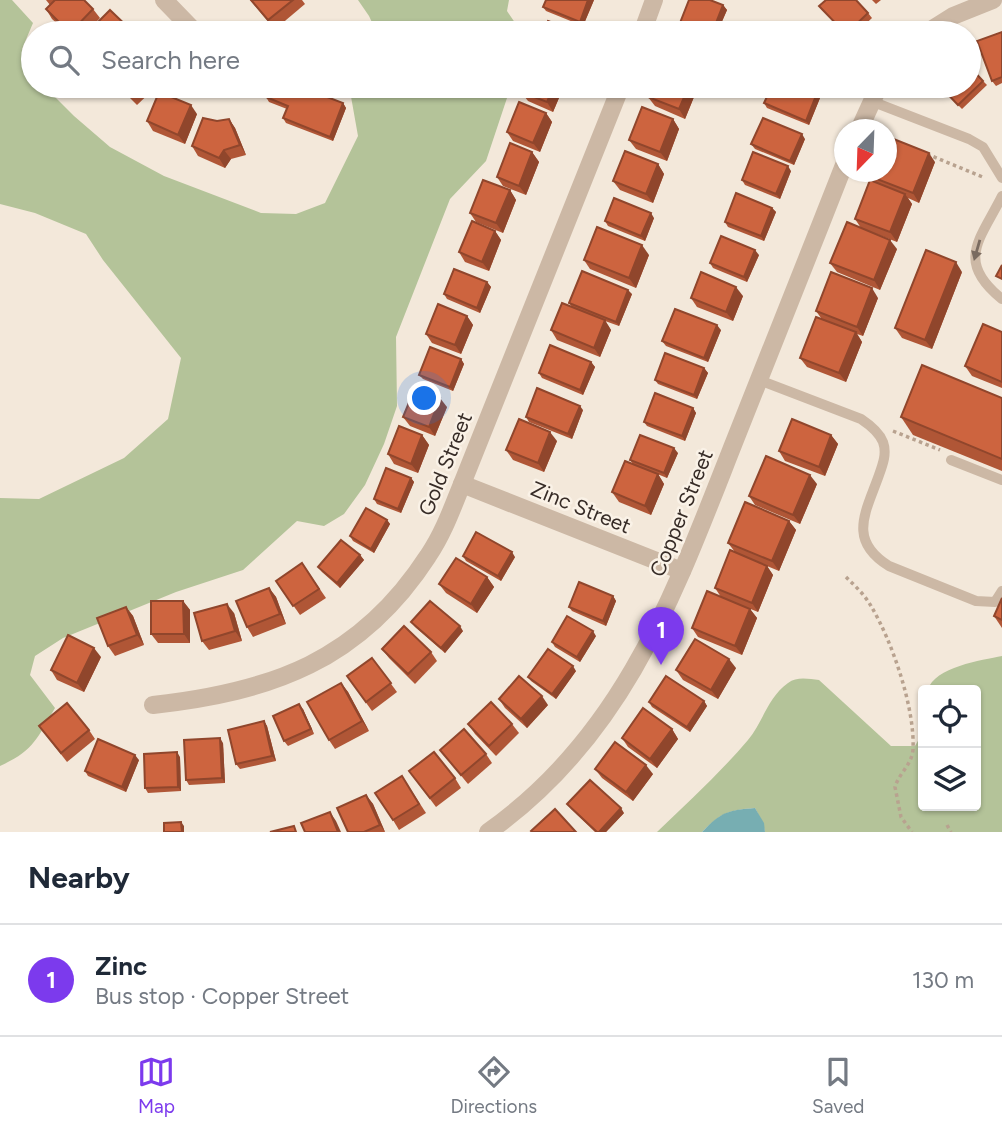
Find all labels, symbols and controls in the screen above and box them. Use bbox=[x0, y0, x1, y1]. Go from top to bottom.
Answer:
search box bbox=[21, 21, 981, 98]
icon: search bbox=[45, 41, 83, 79]
text: Search here bbox=[101, 44, 240, 76]
north arrow bbox=[834, 119, 897, 182]
one-way arrow bbox=[971, 240, 982, 262]
your location bbox=[407, 381, 441, 415]
street label: Gold Street bbox=[413, 409, 477, 519]
street label: Copper Street bbox=[644, 446, 718, 580]
street label: Zinc Street bbox=[527, 476, 635, 538]
pin: 1 bbox=[638, 607, 684, 665]
map controls bbox=[918, 685, 981, 811]
button: locate bbox=[918, 685, 981, 748]
button: layers bbox=[918, 748, 981, 811]
text: Nearby bbox=[28, 859, 130, 896]
text: Zinc bbox=[95, 950, 147, 982]
text: 1 bbox=[46, 966, 56, 994]
text: 130 m bbox=[912, 966, 974, 994]
text: Bus stop · Copper Street bbox=[95, 982, 349, 1010]
tab: Map bbox=[137, 1053, 175, 1118]
tab: Directions bbox=[450, 1053, 537, 1118]
tab: Saved bbox=[812, 1053, 864, 1118]

